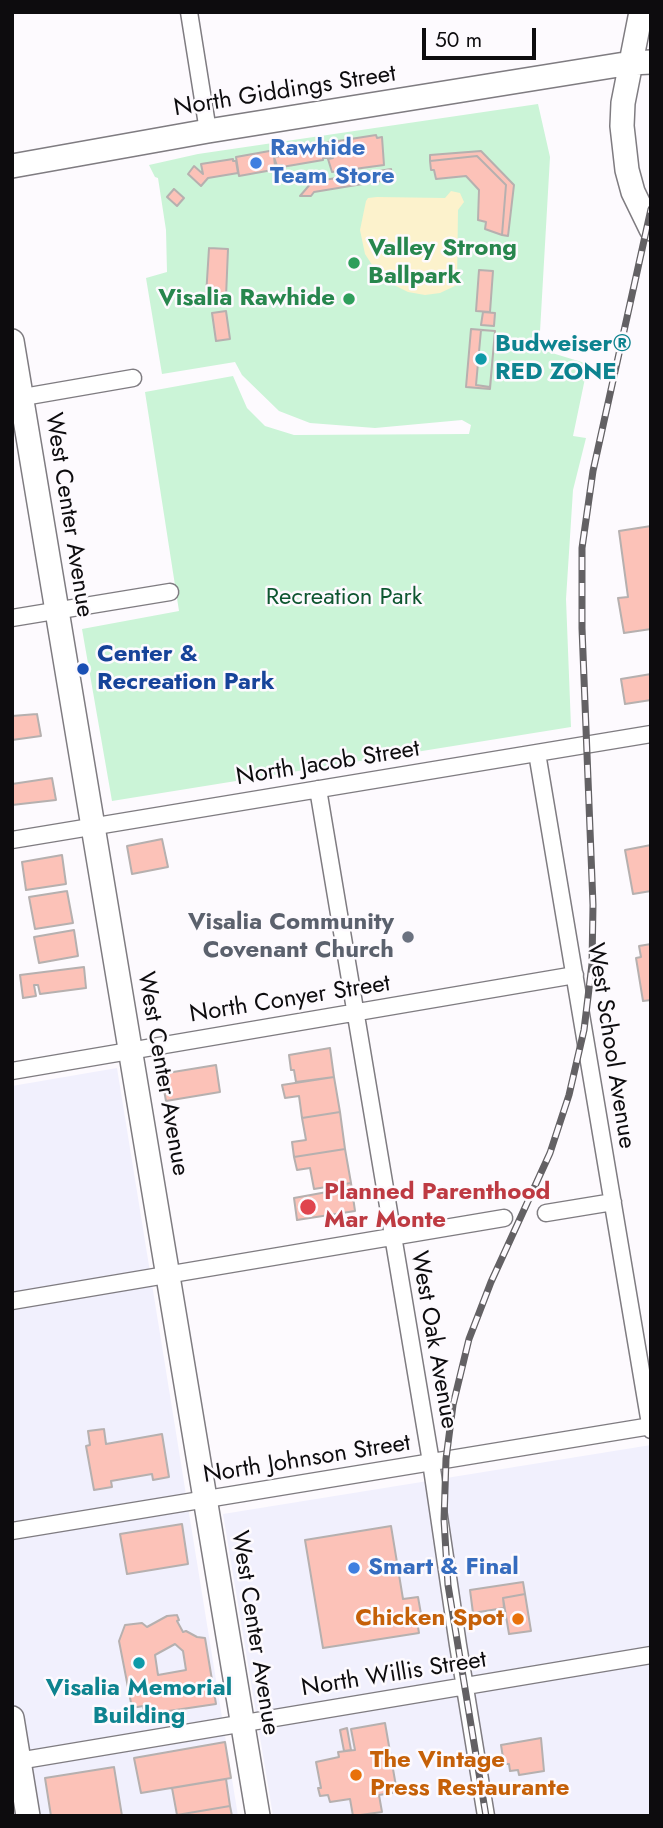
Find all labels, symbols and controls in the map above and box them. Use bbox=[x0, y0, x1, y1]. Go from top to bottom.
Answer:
scale bar bbox=[425, 14, 539, 58]
text: 50 m bbox=[435, 25, 482, 55]
street label: North Giddings Street bbox=[172, 60, 398, 124]
place label: Rawhide Team Store bbox=[270, 135, 395, 191]
marker: Rawhide Team Store bbox=[248, 155, 264, 171]
place label: Valley Strong Ballpark bbox=[368, 235, 517, 291]
marker: Valley Strong Ballpark bbox=[346, 255, 362, 271]
place label: Visalia Rawhide bbox=[158, 285, 335, 313]
marker: Visalia Rawhide bbox=[341, 291, 357, 307]
place label: Budweiser® RED ZONE bbox=[495, 331, 632, 387]
marker: Budweiser® RED ZONE bbox=[473, 351, 489, 367]
street label: West Center Avenue bbox=[38, 411, 98, 619]
park label: Recreation Park bbox=[266, 584, 422, 612]
place label: Center & Recreation Park bbox=[97, 641, 275, 697]
marker: Center & Recreation Park bbox=[75, 661, 91, 677]
street label: North Jacob Street bbox=[234, 735, 422, 793]
place label: Visalia Community Covenant Church bbox=[188, 909, 394, 965]
marker: Visalia Community Covenant Church bbox=[400, 929, 416, 945]
street label: West School Avenue bbox=[580, 941, 640, 1151]
street label: West Center Avenue bbox=[130, 970, 194, 1178]
street label: North Conyer Street bbox=[188, 970, 392, 1030]
place label: Planned Parenthood Mar Monte bbox=[324, 1179, 550, 1235]
marker: Planned Parenthood Mar Monte bbox=[298, 1197, 318, 1217]
street label: West Oak Avenue bbox=[403, 1249, 463, 1431]
street label: North Johnson Street bbox=[201, 1429, 413, 1491]
street label: West Center Avenue bbox=[224, 1529, 284, 1737]
place label: Smart & Final bbox=[368, 1554, 519, 1582]
marker: Smart & Final bbox=[346, 1560, 362, 1576]
place label: Chicken Spot bbox=[355, 1605, 504, 1633]
marker: Chicken Spot bbox=[510, 1611, 526, 1627]
street label: North Willis Street bbox=[299, 1646, 489, 1704]
marker: Visalia Memorial Building bbox=[131, 1655, 147, 1671]
place label: Visalia Memorial Building bbox=[46, 1675, 232, 1731]
place label: The Vintage Press Restaurante bbox=[370, 1747, 569, 1803]
marker: The Vintage Press Restaurante bbox=[348, 1767, 364, 1783]

